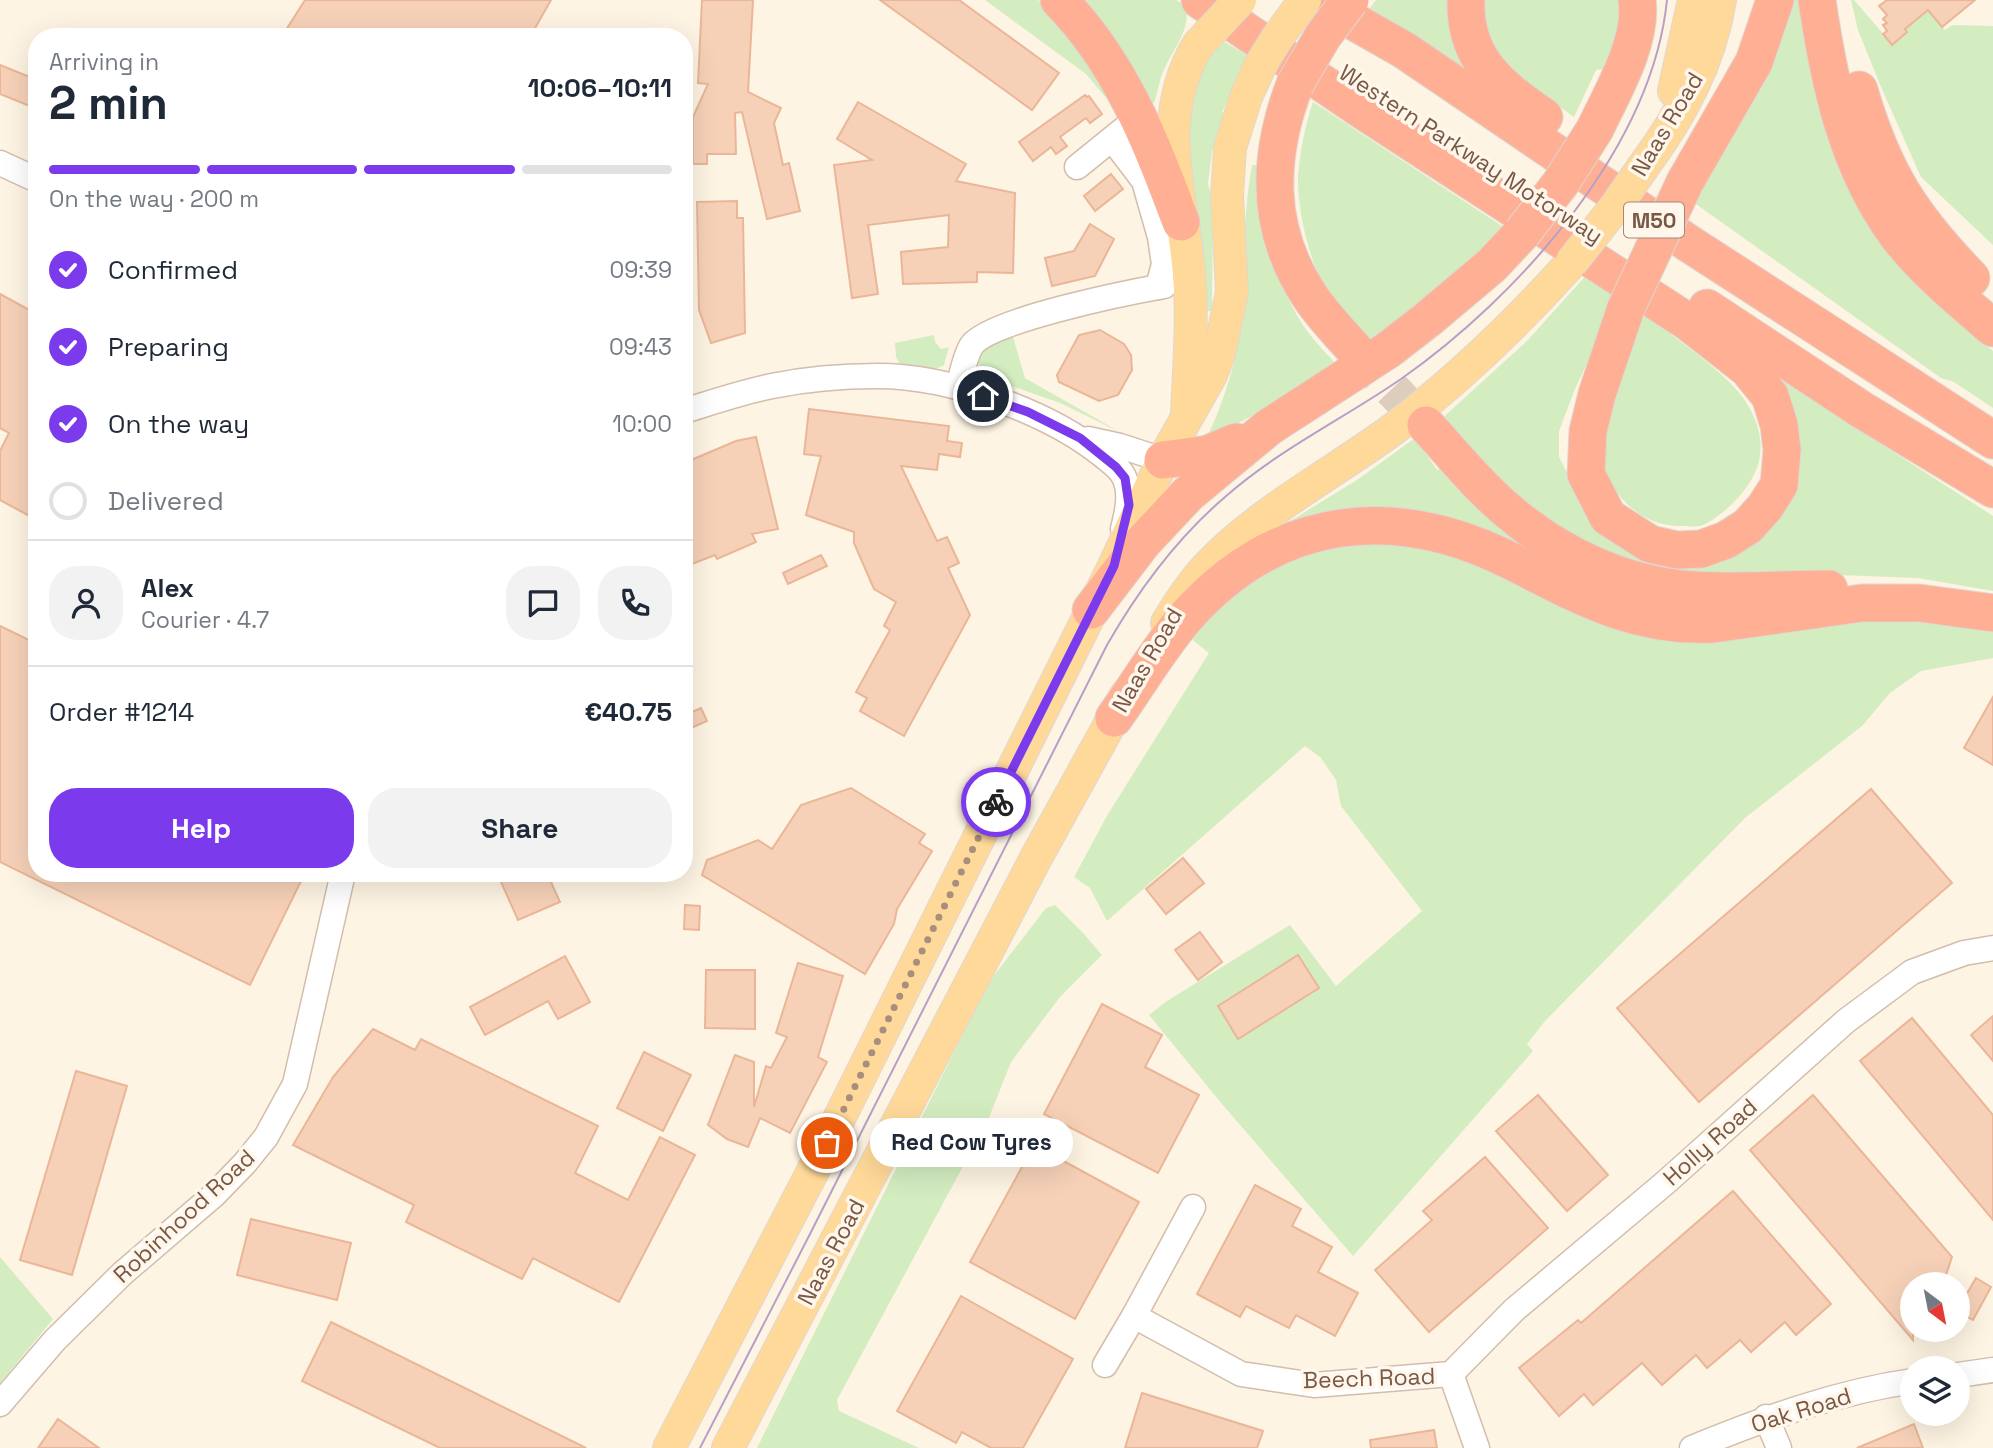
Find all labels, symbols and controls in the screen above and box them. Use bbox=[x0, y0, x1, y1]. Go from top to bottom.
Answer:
text: Arriving in bbox=[49, 47, 159, 77]
street label: Western Parkway Motorway bbox=[1333, 57, 1609, 251]
street label: Naas Road bbox=[1624, 67, 1710, 181]
text: 10:06–10:11 bbox=[528, 71, 672, 105]
text: 2 min bbox=[49, 74, 168, 132]
text: On the way · 200 m bbox=[49, 184, 259, 214]
road number: M50 bbox=[1624, 202, 1684, 238]
icon: check bbox=[49, 251, 87, 289]
text: Confirmed bbox=[108, 253, 238, 287]
text: 09:39 bbox=[609, 255, 672, 285]
icon: check bbox=[49, 328, 87, 366]
text: Preparing bbox=[108, 330, 229, 364]
text: 09:43 bbox=[609, 332, 672, 362]
pin bbox=[953, 366, 1013, 426]
icon: home bbox=[964, 377, 1002, 415]
icon: check bbox=[49, 405, 87, 443]
text: On the way bbox=[108, 407, 249, 441]
text: 10:00 bbox=[612, 409, 672, 439]
text: Delivered bbox=[108, 484, 224, 518]
button: person bbox=[49, 566, 123, 640]
button: chat bbox=[506, 566, 580, 640]
button: phone bbox=[598, 566, 672, 640]
text: Alex bbox=[141, 571, 194, 605]
street label: Naas Road bbox=[1105, 602, 1189, 718]
text: Courier · 4.7 bbox=[141, 605, 269, 635]
text: Order #1214 bbox=[49, 695, 194, 729]
text: €40.75 bbox=[584, 695, 672, 729]
courier bbox=[961, 767, 1031, 837]
icon: bike bbox=[977, 783, 1015, 821]
button: Help bbox=[49, 788, 354, 868]
button: Share bbox=[368, 788, 672, 868]
street label: Holly Road bbox=[1656, 1092, 1764, 1192]
pin bbox=[797, 1113, 857, 1173]
callout: Red Cow Tyres bbox=[869, 1118, 1072, 1168]
icon: bag bbox=[808, 1124, 846, 1162]
text: Red Cow Tyres bbox=[891, 1127, 1052, 1157]
street label: Robinhood Road bbox=[107, 1143, 261, 1289]
street label: Naas Road bbox=[790, 1194, 872, 1310]
north arrow bbox=[1900, 1272, 1970, 1342]
map controls bbox=[1900, 1272, 1970, 1426]
button: layers bbox=[1900, 1356, 1970, 1426]
street label: Beech Road bbox=[1302, 1361, 1436, 1395]
street label: Oak Road bbox=[1747, 1381, 1855, 1439]

